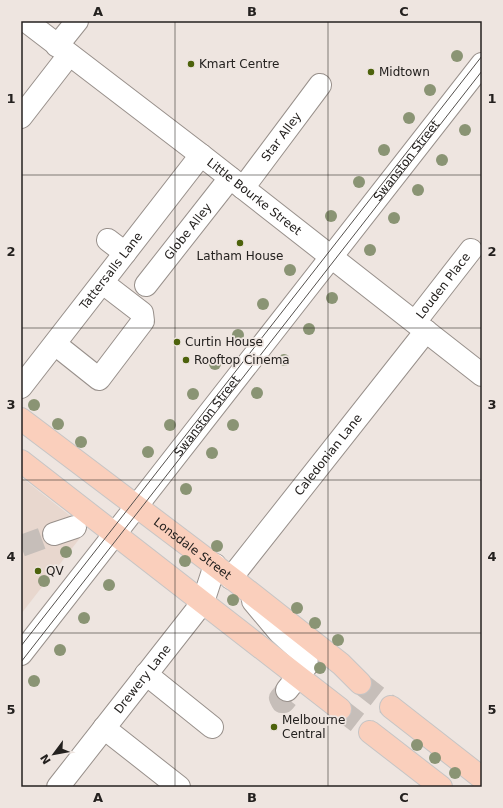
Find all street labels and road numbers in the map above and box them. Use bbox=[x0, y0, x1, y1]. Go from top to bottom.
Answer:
street label: Star Alley bbox=[258, 109, 304, 164]
street label: Swanston Street bbox=[371, 117, 443, 204]
street label: Little Bourke Street bbox=[204, 155, 305, 238]
street label: Globe Alley bbox=[161, 200, 215, 263]
street label: Tattersalls Lane bbox=[76, 229, 145, 313]
street label: Louden Place bbox=[413, 250, 473, 321]
street label: Swanston Street bbox=[171, 373, 243, 459]
street label: Caledonian Lane bbox=[292, 411, 365, 498]
street label: Lonsdale Street bbox=[151, 515, 234, 583]
street label: Drewery Lane bbox=[111, 642, 174, 716]

